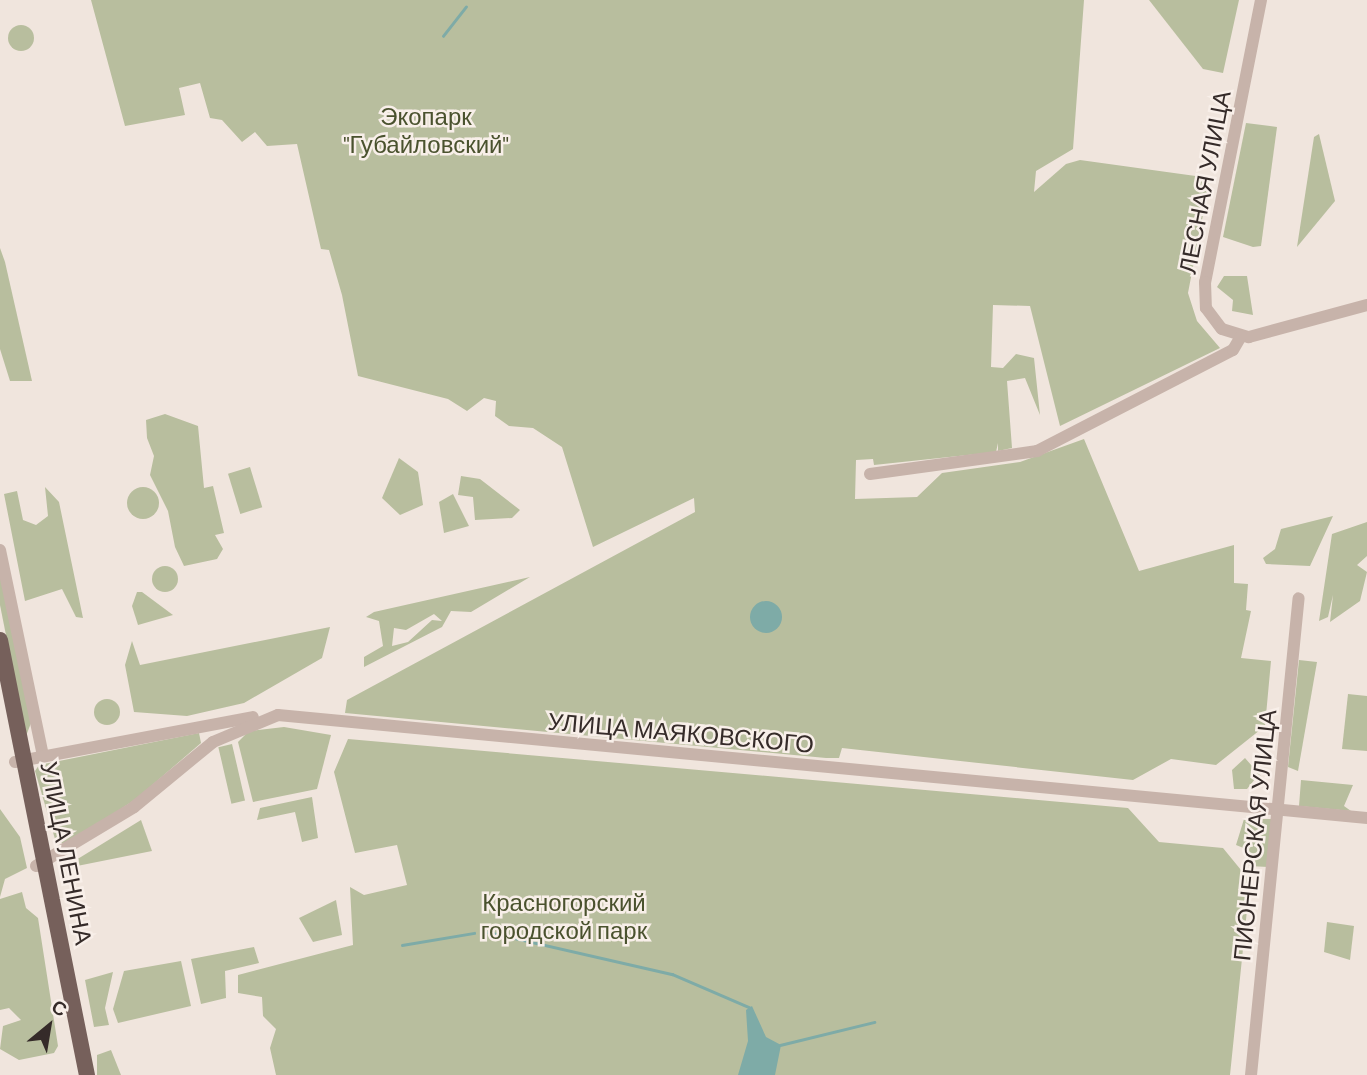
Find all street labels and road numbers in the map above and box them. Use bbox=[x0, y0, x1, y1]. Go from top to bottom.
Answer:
street label: ЛЕСНАЯ УЛИЦА bbox=[1172, 88, 1236, 276]
street label: УЛИЦА МАЯКОВСКОГО bbox=[547, 706, 815, 758]
street label: ПИОНЕРСКАЯ УЛИЦА bbox=[1226, 708, 1282, 962]
street label: УЛИЦА ЛЕНИНА bbox=[35, 759, 99, 947]

